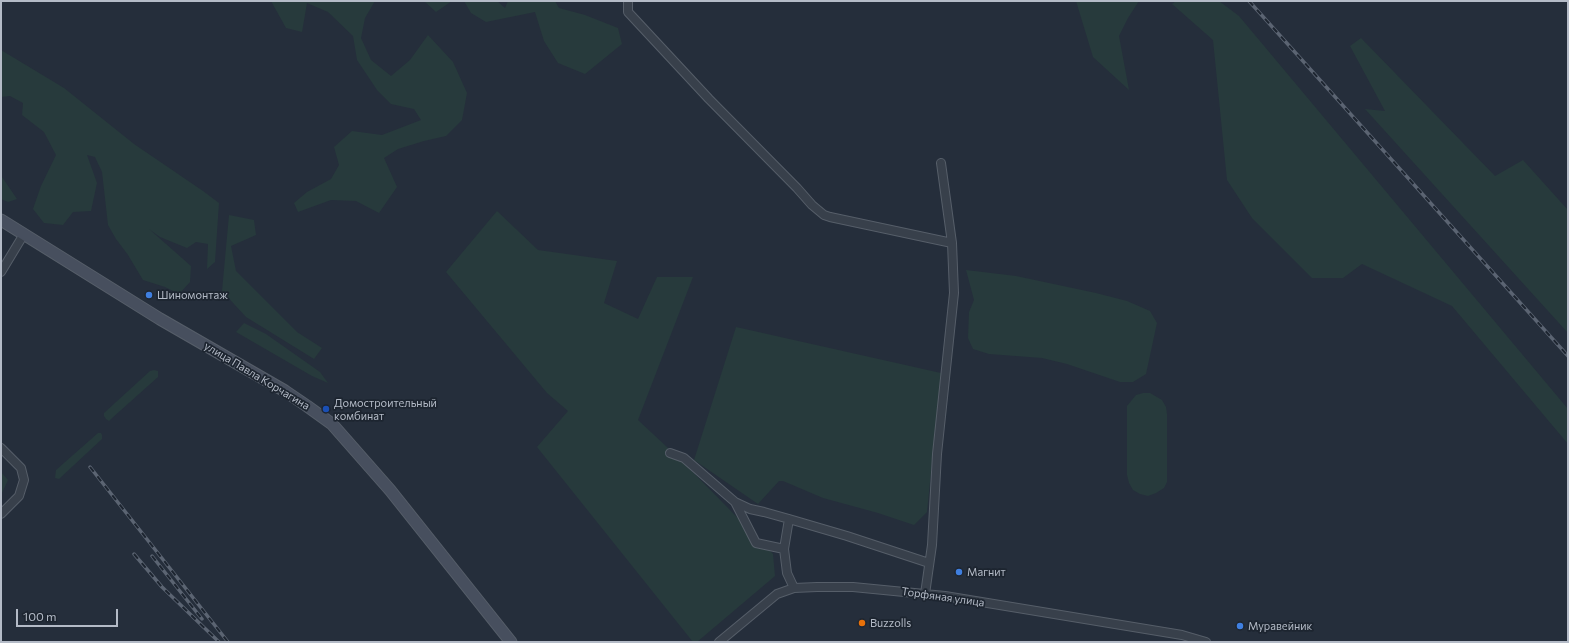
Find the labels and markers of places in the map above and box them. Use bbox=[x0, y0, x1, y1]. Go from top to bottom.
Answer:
place label: Шиномонтаж bbox=[157, 288, 228, 302]
marker: Шиномонтаж bbox=[144, 290, 154, 300]
place label: Домостроительный комбинат bbox=[334, 396, 437, 422]
marker: Домостроительный комбинат bbox=[321, 404, 331, 414]
place label: Магнит bbox=[967, 565, 1006, 579]
marker: Магнит bbox=[954, 567, 964, 577]
place label: Buzzolls bbox=[870, 616, 911, 630]
marker: Buzzolls bbox=[857, 618, 867, 628]
place label: Муравейник bbox=[1248, 619, 1312, 633]
marker: Муравейник bbox=[1235, 621, 1245, 631]

